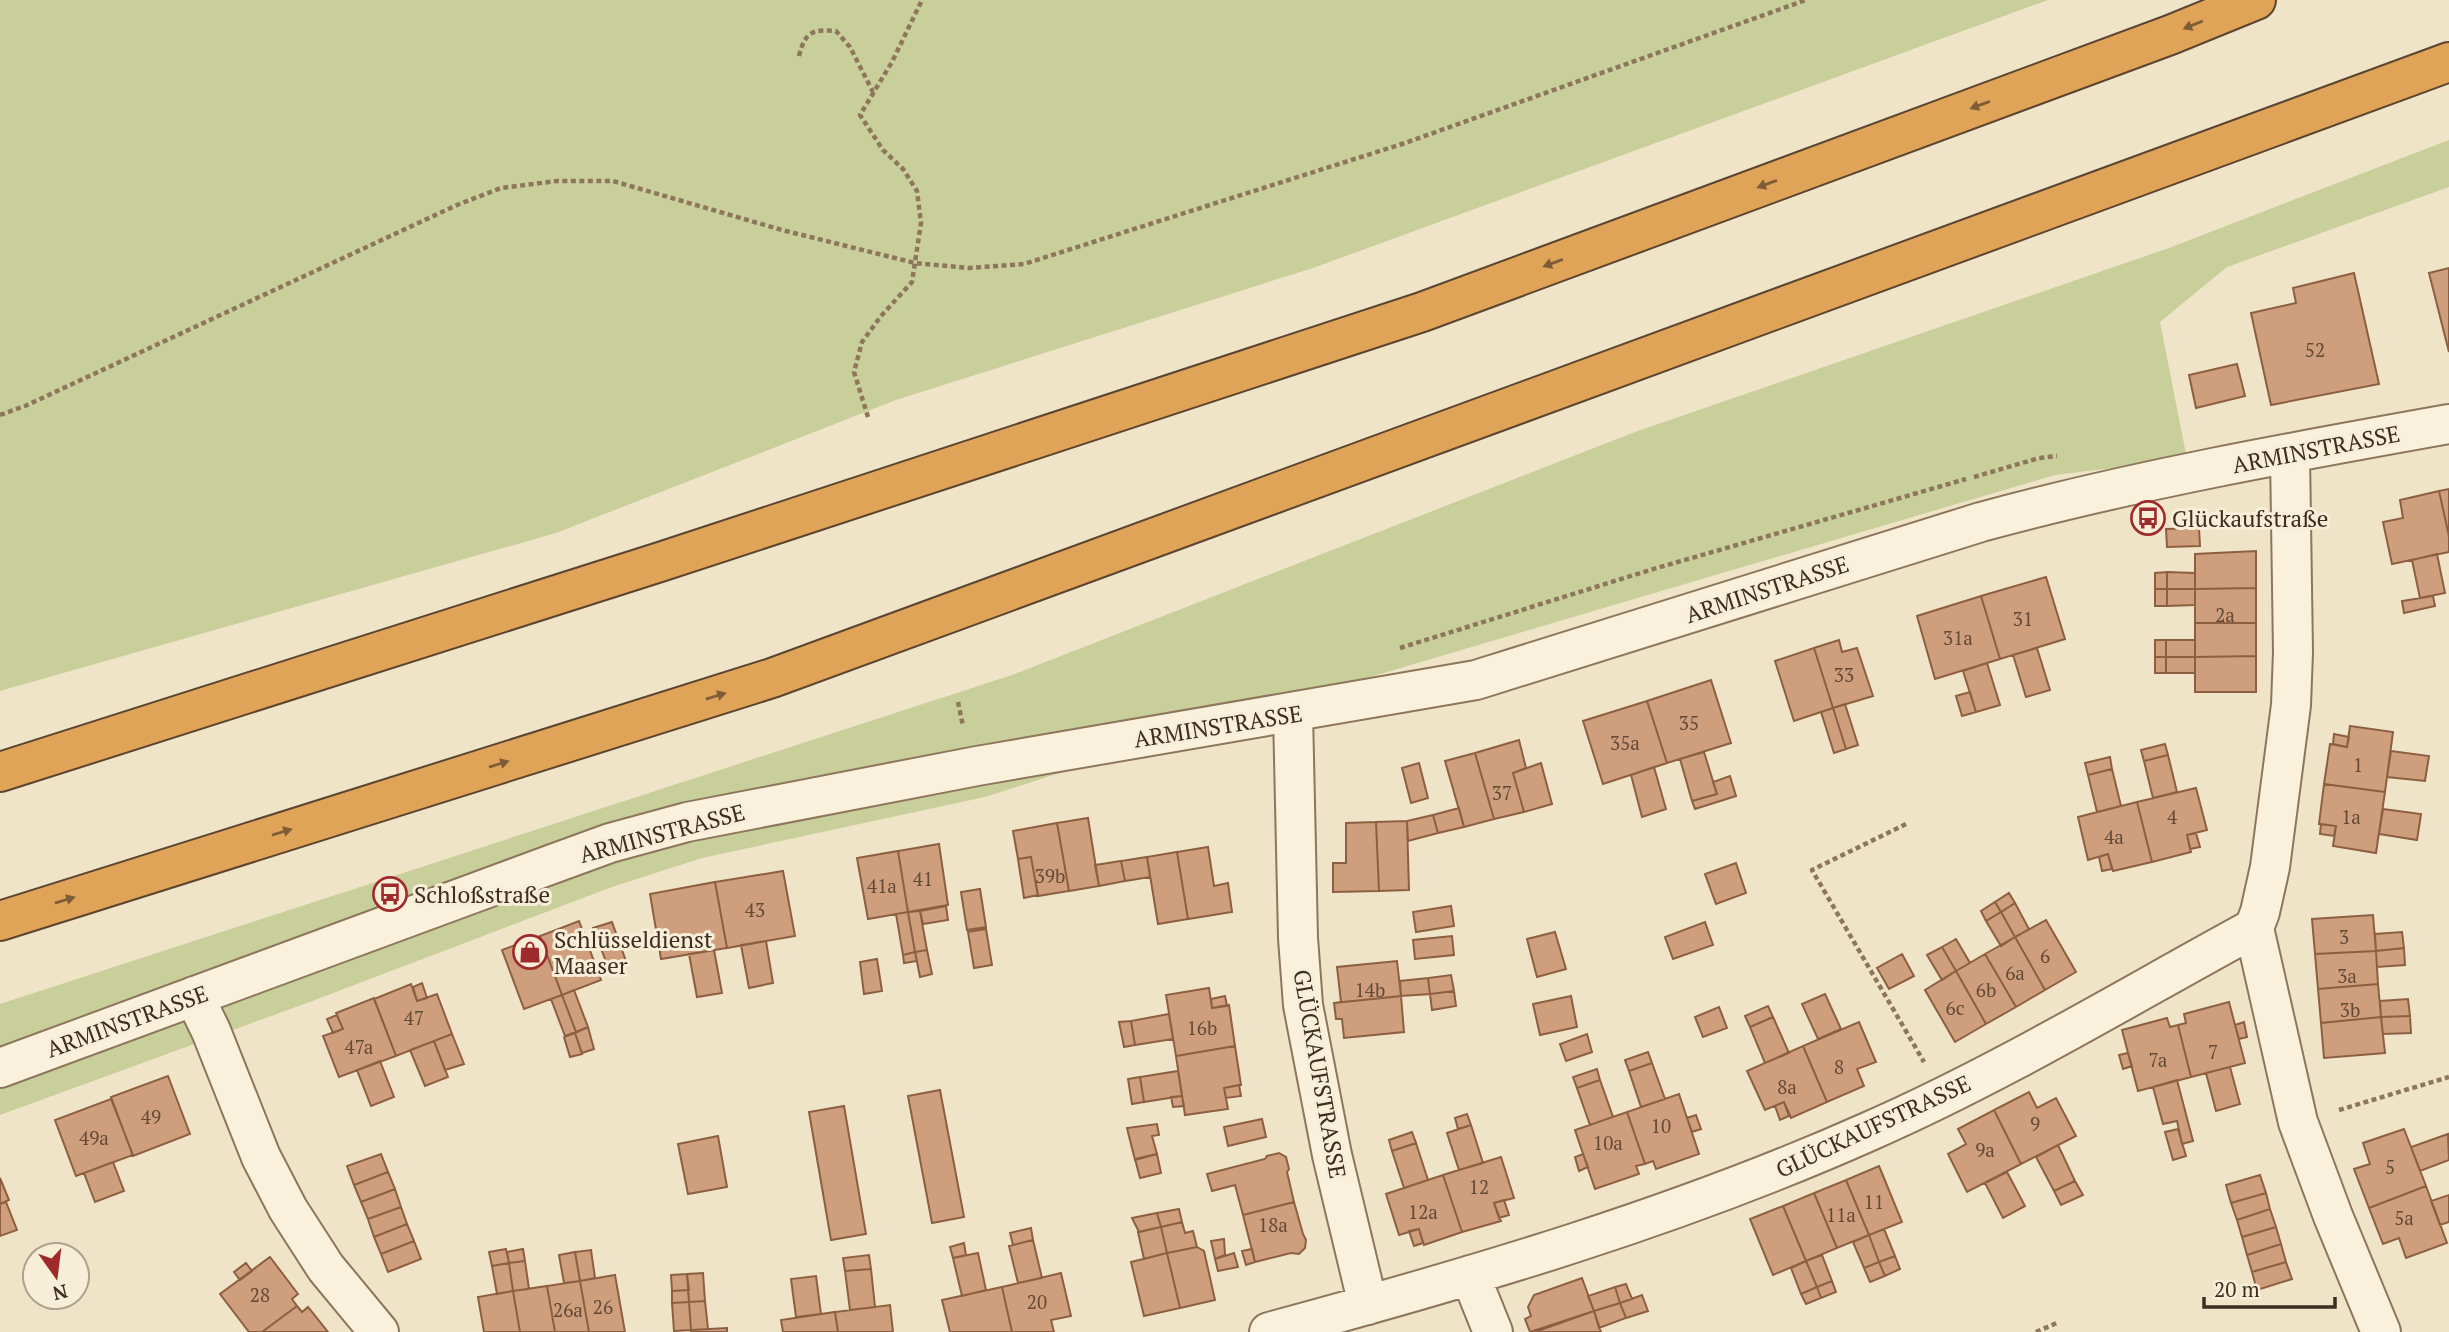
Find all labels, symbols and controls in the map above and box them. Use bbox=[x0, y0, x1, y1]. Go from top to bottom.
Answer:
one-way arrow bbox=[2183, 20, 2204, 31]
one-way arrow bbox=[1970, 100, 1991, 111]
one-way arrow bbox=[1756, 179, 1777, 190]
one-way arrow bbox=[1543, 258, 1564, 269]
house number: 52 bbox=[2305, 337, 2325, 362]
street label: ARMINSTRASSE bbox=[2230, 418, 2402, 480]
bus stop icon: Glückaufstraße bbox=[2129, 499, 2167, 537]
place label: Glückaufstraße bbox=[2172, 503, 2328, 534]
street label: ARMINSTRASSE bbox=[1681, 548, 1853, 630]
house number: 2a bbox=[2215, 602, 2235, 627]
house number: 31 bbox=[2013, 606, 2033, 631]
house number: 31a bbox=[1943, 625, 1973, 650]
house number: 33 bbox=[1834, 662, 1854, 687]
one-way arrow bbox=[706, 690, 727, 700]
street label: ARMINSTRASSE bbox=[1132, 697, 1304, 755]
house number: 35 bbox=[1679, 710, 1699, 735]
house number: 35a bbox=[1610, 730, 1640, 755]
house number: 1 bbox=[2353, 752, 2363, 777]
one-way arrow bbox=[489, 758, 510, 769]
house number: 37 bbox=[1492, 780, 1512, 805]
street label: ARMINSTRASSE bbox=[576, 796, 748, 870]
house number: 4 bbox=[2167, 804, 2178, 829]
house number: 1a bbox=[2341, 804, 2361, 829]
house number: 4a bbox=[2104, 824, 2124, 849]
one-way arrow bbox=[272, 827, 293, 837]
house number: 39b bbox=[1035, 863, 1065, 888]
house number: 41 bbox=[913, 866, 933, 891]
house number: 41a bbox=[867, 873, 897, 898]
bus stop icon: Schloßstraße bbox=[371, 875, 409, 913]
place label: Schloßstraße bbox=[414, 879, 550, 910]
one-way arrow bbox=[55, 895, 76, 905]
house number: 43 bbox=[745, 897, 765, 922]
place label: Schlüsseldienst Maaser bbox=[554, 924, 713, 981]
house number: 3 bbox=[2339, 924, 2349, 949]
shop icon: Schlüsseldienst Maaser bbox=[511, 933, 549, 971]
house number: 6 bbox=[2040, 943, 2050, 968]
house number: 6a bbox=[2005, 960, 2025, 985]
house number: 3a bbox=[2337, 963, 2357, 988]
street label: GLÜCKAUFSTRASSE bbox=[1286, 967, 1354, 1181]
street label: ARMINSTRASSE bbox=[42, 977, 212, 1065]
house number: 14b bbox=[1355, 977, 1385, 1002]
house number: 6b bbox=[1976, 977, 1996, 1002]
house number: 6c bbox=[1946, 995, 1965, 1020]
house number: 3b bbox=[2340, 997, 2360, 1022]
house number: 47 bbox=[404, 1005, 424, 1030]
house number: 16b bbox=[1187, 1015, 1217, 1040]
house number: 47a bbox=[345, 1034, 374, 1059]
house number: 7 bbox=[2208, 1039, 2218, 1064]
house number: 7a bbox=[2149, 1047, 2168, 1072]
house number: 8 bbox=[1834, 1054, 1844, 1079]
street label: GLÜCKAUFSTRASSE bbox=[1771, 1067, 1975, 1185]
house number: 8a bbox=[1777, 1074, 1797, 1099]
house number: 49 bbox=[141, 1104, 161, 1129]
house number: 9 bbox=[2030, 1111, 2040, 1136]
house number: 10 bbox=[1651, 1113, 1671, 1138]
house number: 49a bbox=[79, 1125, 109, 1150]
house number: 10a bbox=[1593, 1130, 1623, 1155]
house number: 9a bbox=[1975, 1137, 1995, 1162]
house number: 5 bbox=[2385, 1154, 2395, 1179]
house number: 12 bbox=[1469, 1174, 1489, 1199]
house number: 11 bbox=[1864, 1189, 1884, 1214]
house number: 12a bbox=[1408, 1199, 1438, 1224]
house number: 11a bbox=[1826, 1202, 1856, 1227]
house number: 5a bbox=[2394, 1205, 2414, 1230]
house number: 18a bbox=[1258, 1212, 1288, 1237]
north arrow bbox=[21, 1241, 91, 1311]
scale bar bbox=[2204, 1266, 2335, 1310]
text: 20 m bbox=[2214, 1275, 2260, 1303]
text: N bbox=[50, 1279, 70, 1307]
house number: 28 bbox=[250, 1282, 270, 1307]
house number: 20 bbox=[1027, 1289, 1047, 1314]
house number: 26 bbox=[593, 1294, 613, 1319]
house number: 26a bbox=[553, 1297, 583, 1322]

